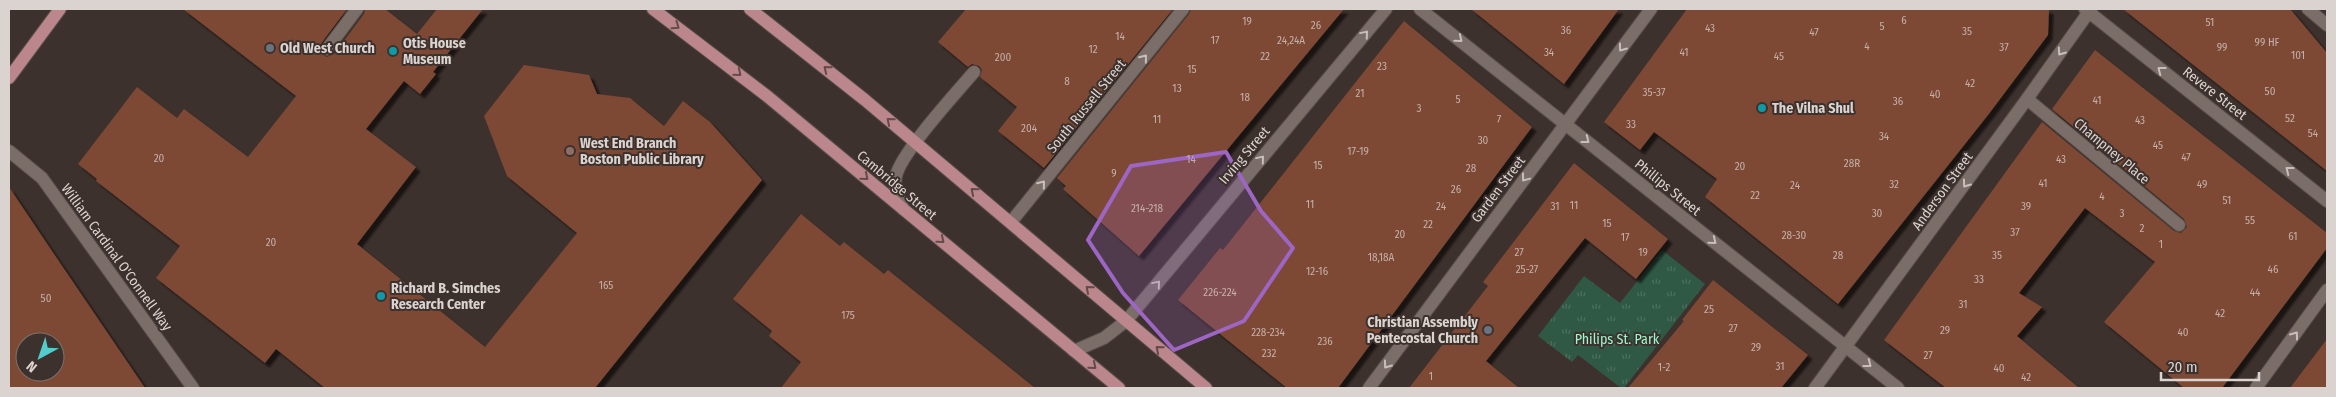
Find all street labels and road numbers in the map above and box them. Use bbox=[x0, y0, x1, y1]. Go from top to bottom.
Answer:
street label: South Russell Street bbox=[1043, 56, 1130, 157]
street label: Revere Street bbox=[2179, 63, 2250, 124]
street label: Champney Place bbox=[2070, 115, 2153, 188]
street label: Irving Street bbox=[1215, 123, 1274, 188]
street label: Cambridge Street bbox=[853, 147, 940, 224]
street label: Anderson Street bbox=[1908, 149, 1977, 234]
street label: Garden Street bbox=[1468, 152, 1529, 226]
street label: Phillips Street bbox=[1631, 156, 1704, 219]
street label: William Cardinal O'Connell Way bbox=[58, 181, 176, 335]

